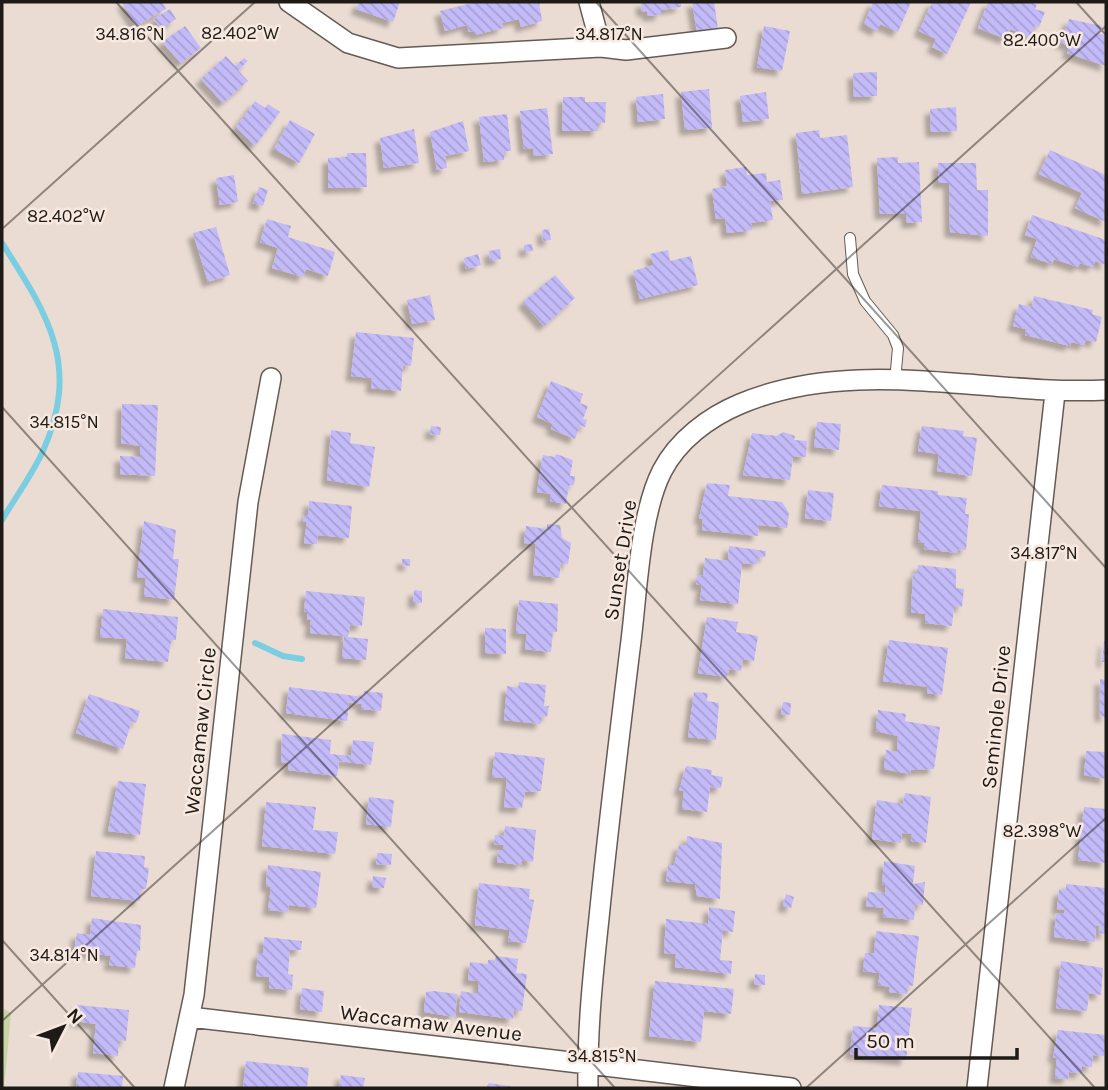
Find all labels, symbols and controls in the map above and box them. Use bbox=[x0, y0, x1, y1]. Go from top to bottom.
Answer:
text: 82.402°W bbox=[201, 22, 279, 44]
text: 34.816°N bbox=[95, 23, 165, 45]
text: 34.817°N bbox=[575, 23, 643, 45]
text: 82.400°W bbox=[1003, 29, 1081, 51]
text: 82.402°W bbox=[27, 205, 105, 227]
text: 34.815°N bbox=[29, 411, 99, 433]
street label: Sunset Drive bbox=[599, 498, 641, 622]
text: 34.817°N bbox=[1010, 542, 1078, 564]
street label: Seminole Drive bbox=[977, 644, 1015, 790]
street label: Waccamaw Circle bbox=[179, 646, 221, 816]
text: 82.398°W bbox=[1002, 820, 1082, 842]
text: 34.814°N bbox=[29, 944, 99, 966]
north arrow bbox=[28, 992, 98, 1062]
street label: Waccamaw Avenue bbox=[339, 1000, 523, 1046]
text: N bbox=[62, 1004, 88, 1029]
scale bar bbox=[856, 1016, 1017, 1060]
text: 50 m bbox=[866, 1029, 915, 1053]
text: 34.815°N bbox=[567, 1045, 637, 1067]

